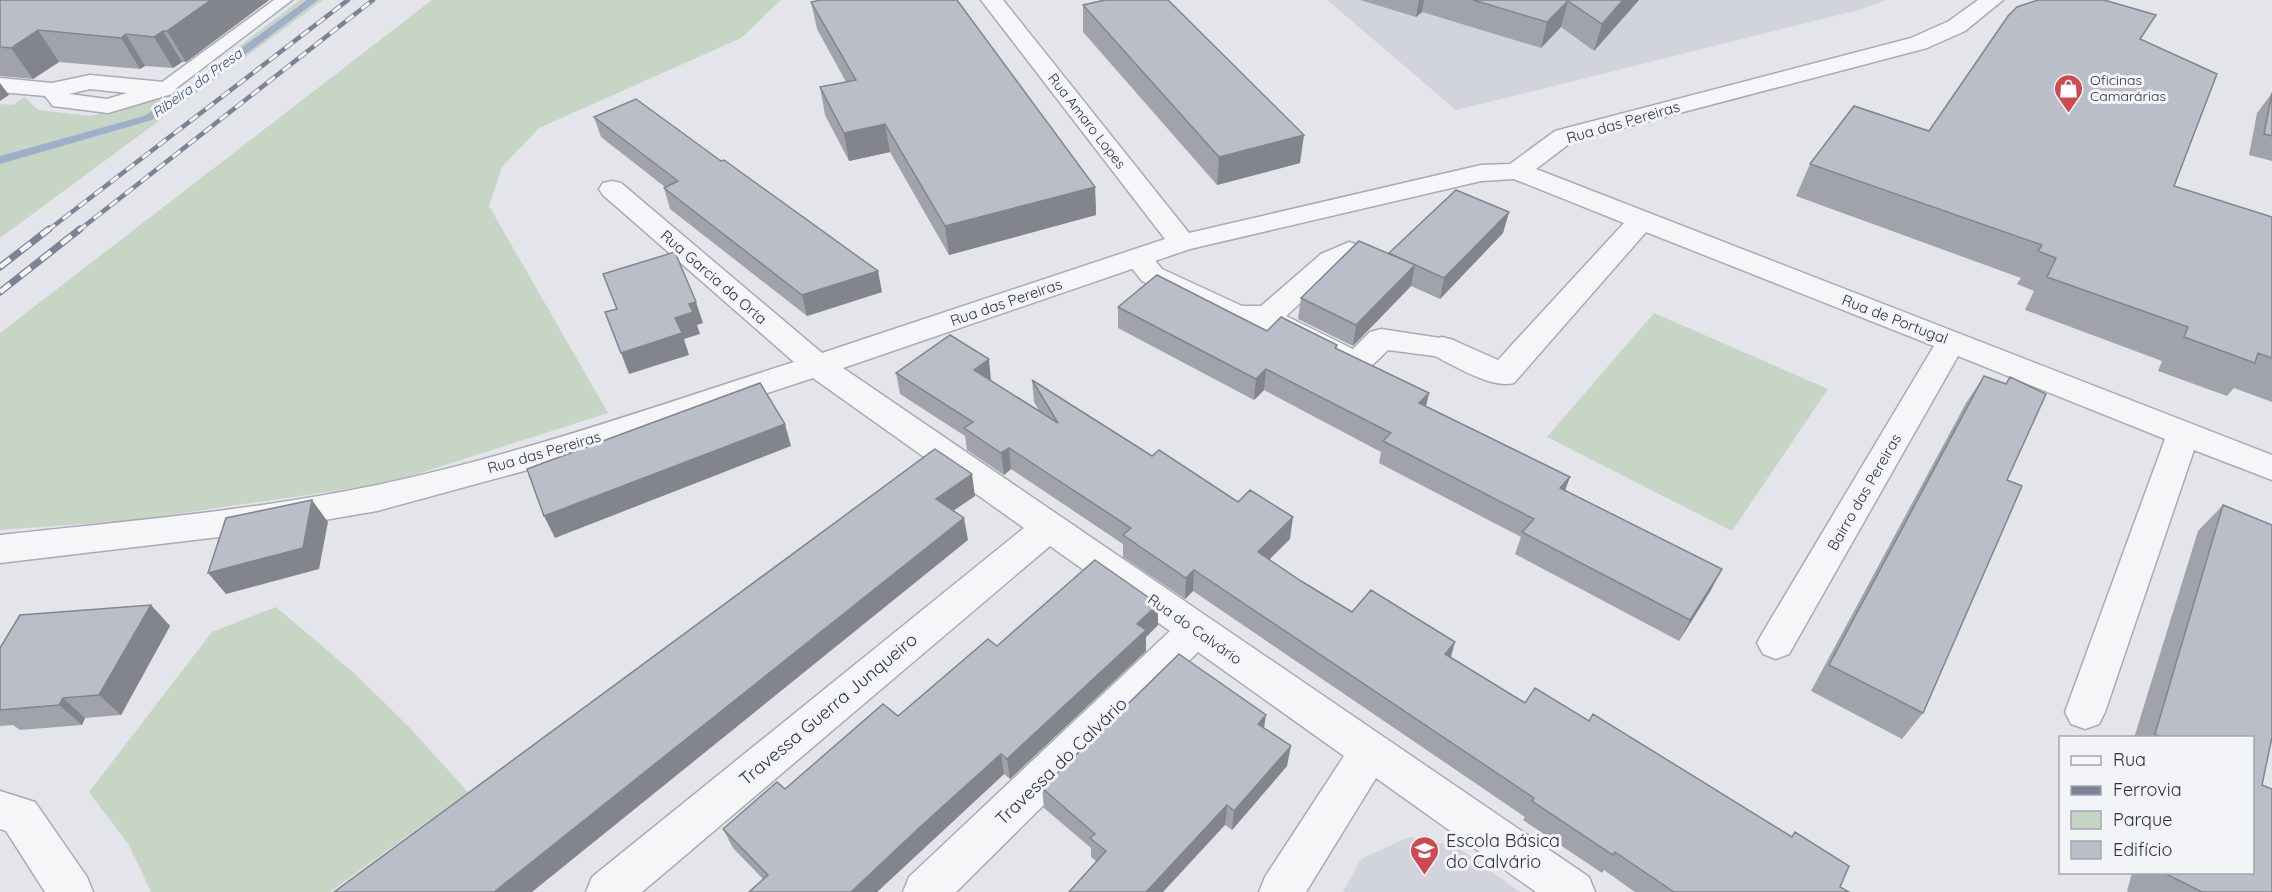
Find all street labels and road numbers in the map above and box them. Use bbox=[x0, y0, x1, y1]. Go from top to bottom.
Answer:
street label: Rua Amaro Lopes bbox=[1044, 70, 1130, 172]
street label: Rua das Pereiras bbox=[1564, 97, 1682, 147]
street label: Rua Garcia da Orta bbox=[657, 226, 771, 328]
street label: Rua das Pereiras bbox=[948, 274, 1064, 330]
street label: Rua de Portugal bbox=[1839, 290, 1951, 348]
street label: Rua das Pereiras bbox=[485, 427, 603, 477]
street label: Bairro das Pereiras bbox=[1823, 430, 1905, 554]
street label: Rua do Calvário bbox=[1144, 589, 1246, 669]
street label: Travessa Guerra Junqueiro bbox=[734, 628, 922, 790]
street label: Travessa do Calvário bbox=[990, 692, 1132, 830]

